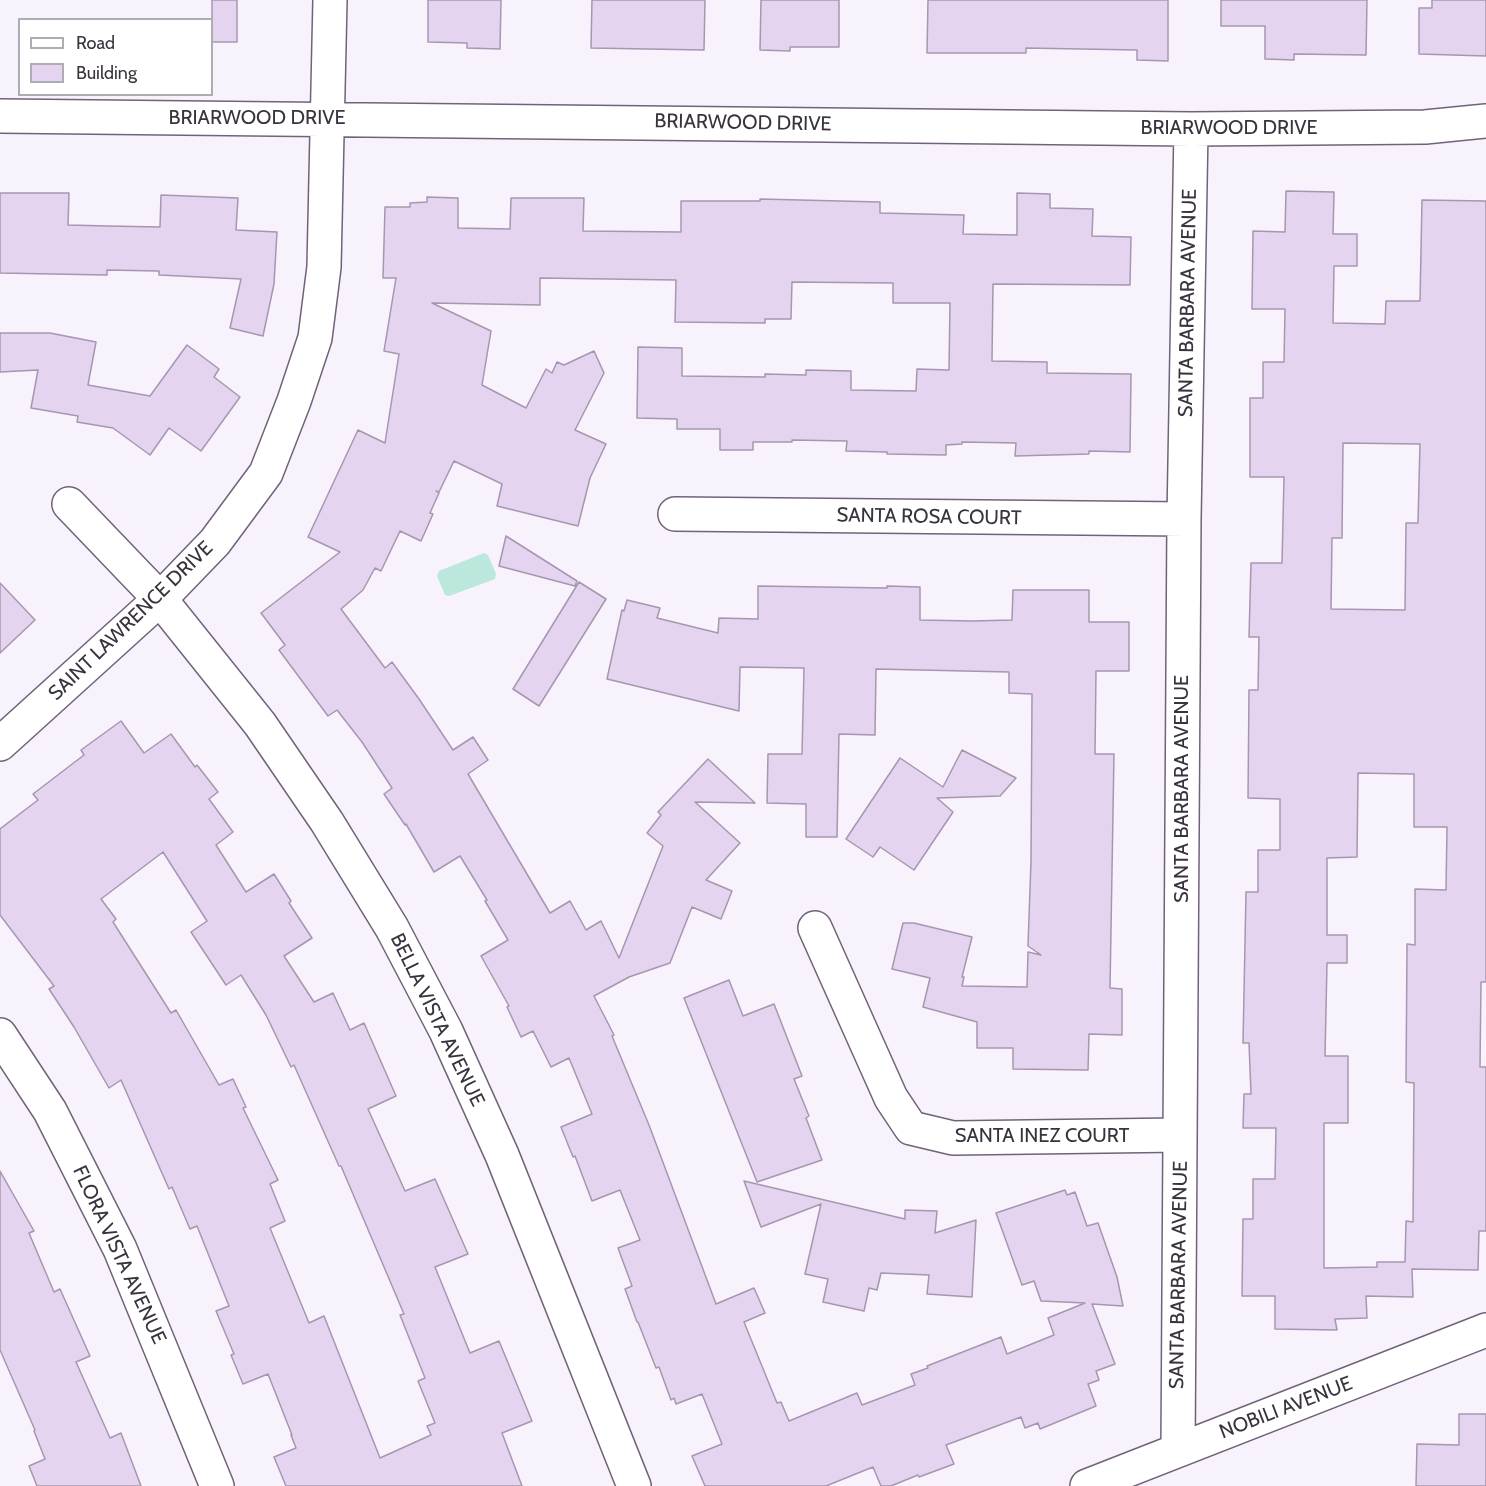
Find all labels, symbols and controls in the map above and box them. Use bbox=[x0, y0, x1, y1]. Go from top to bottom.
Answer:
legend bbox=[18, 18, 213, 96]
text: Road bbox=[76, 32, 115, 54]
text: Building bbox=[76, 62, 137, 84]
street label: BRIARWOOD DRIVE bbox=[168, 106, 346, 130]
street label: BRIARWOOD DRIVE bbox=[654, 109, 832, 137]
street label: BRIARWOOD DRIVE bbox=[1140, 116, 1318, 140]
street label: SANTA BARBARA AVENUE bbox=[1174, 189, 1202, 417]
street label: SANTA ROSA COURT bbox=[836, 503, 1022, 531]
street label: SAINT LAWRENCE DRIVE bbox=[44, 536, 218, 706]
street label: SANTA BARBARA AVENUE bbox=[1170, 675, 1194, 903]
street label: BELLA VISTA AVENUE bbox=[385, 930, 489, 1110]
street label: SANTA INEZ COURT bbox=[955, 1124, 1129, 1148]
street label: SANTA BARBARA AVENUE bbox=[1165, 1161, 1193, 1389]
street label: FLORA VISTA AVENUE bbox=[67, 1162, 171, 1348]
street label: NOBILI AVENUE bbox=[1216, 1372, 1356, 1444]

